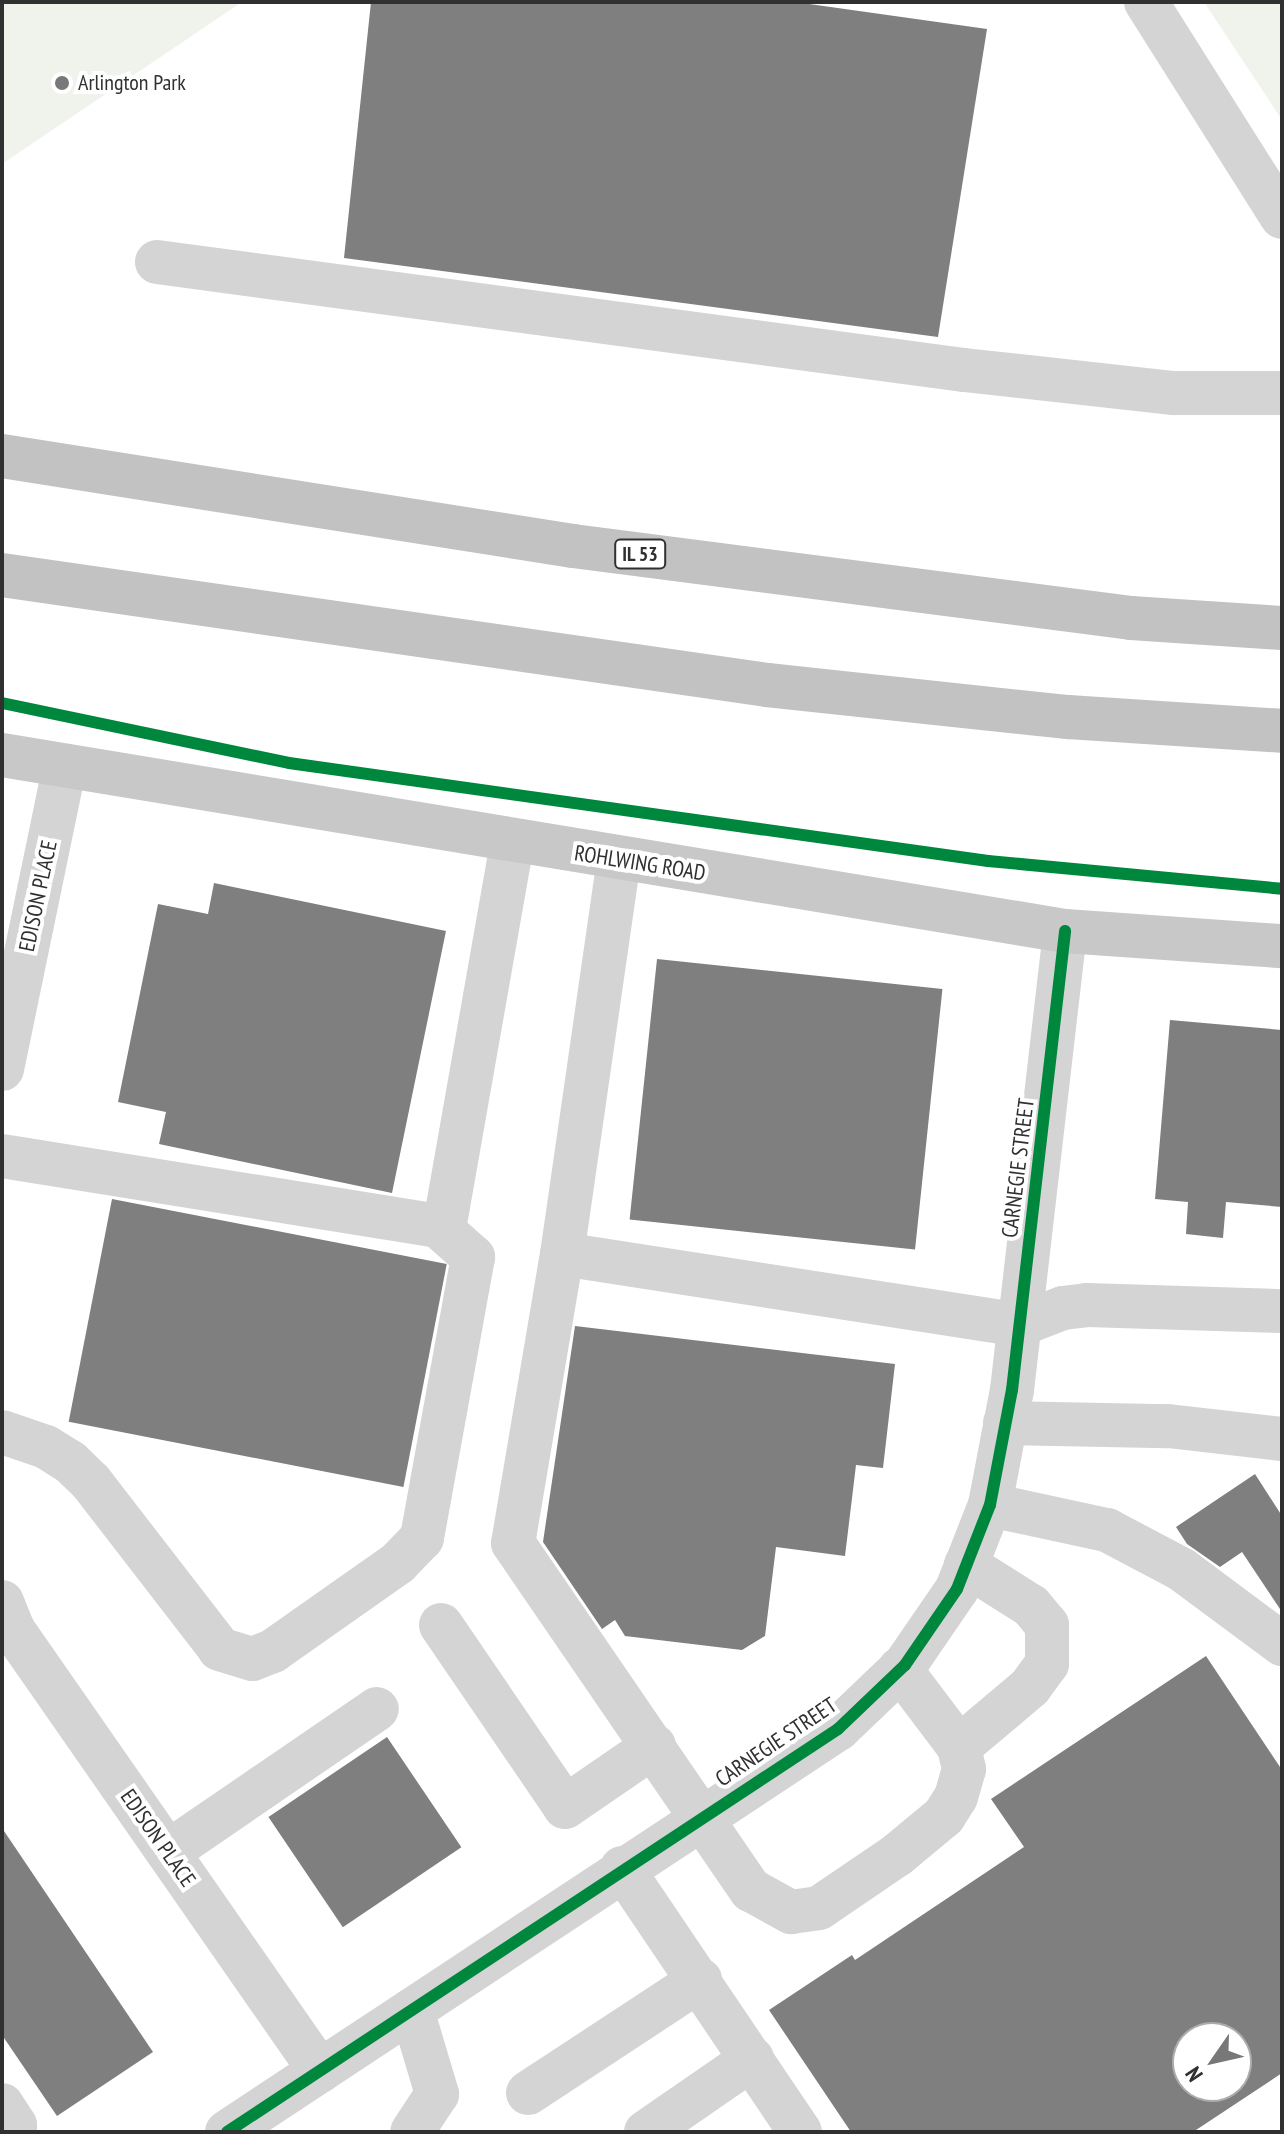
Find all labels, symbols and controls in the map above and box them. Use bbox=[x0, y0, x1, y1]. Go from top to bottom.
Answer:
place label: Arlington Park bbox=[78, 70, 186, 96]
marker: Arlington Park bbox=[53, 74, 71, 92]
road number: IL 53 bbox=[612, 538, 668, 570]
street label: EDISON PLACE bbox=[13, 838, 63, 954]
street label: ROHLWING ROAD bbox=[573, 840, 707, 886]
street label: CARNEGIE STREET bbox=[996, 1097, 1040, 1239]
street label: CARNEGIE STREET bbox=[710, 1692, 842, 1792]
street label: EDISON PLACE bbox=[115, 1784, 201, 1892]
north arrow bbox=[1172, 2022, 1252, 2102]
text: N bbox=[1179, 2062, 1209, 2087]

